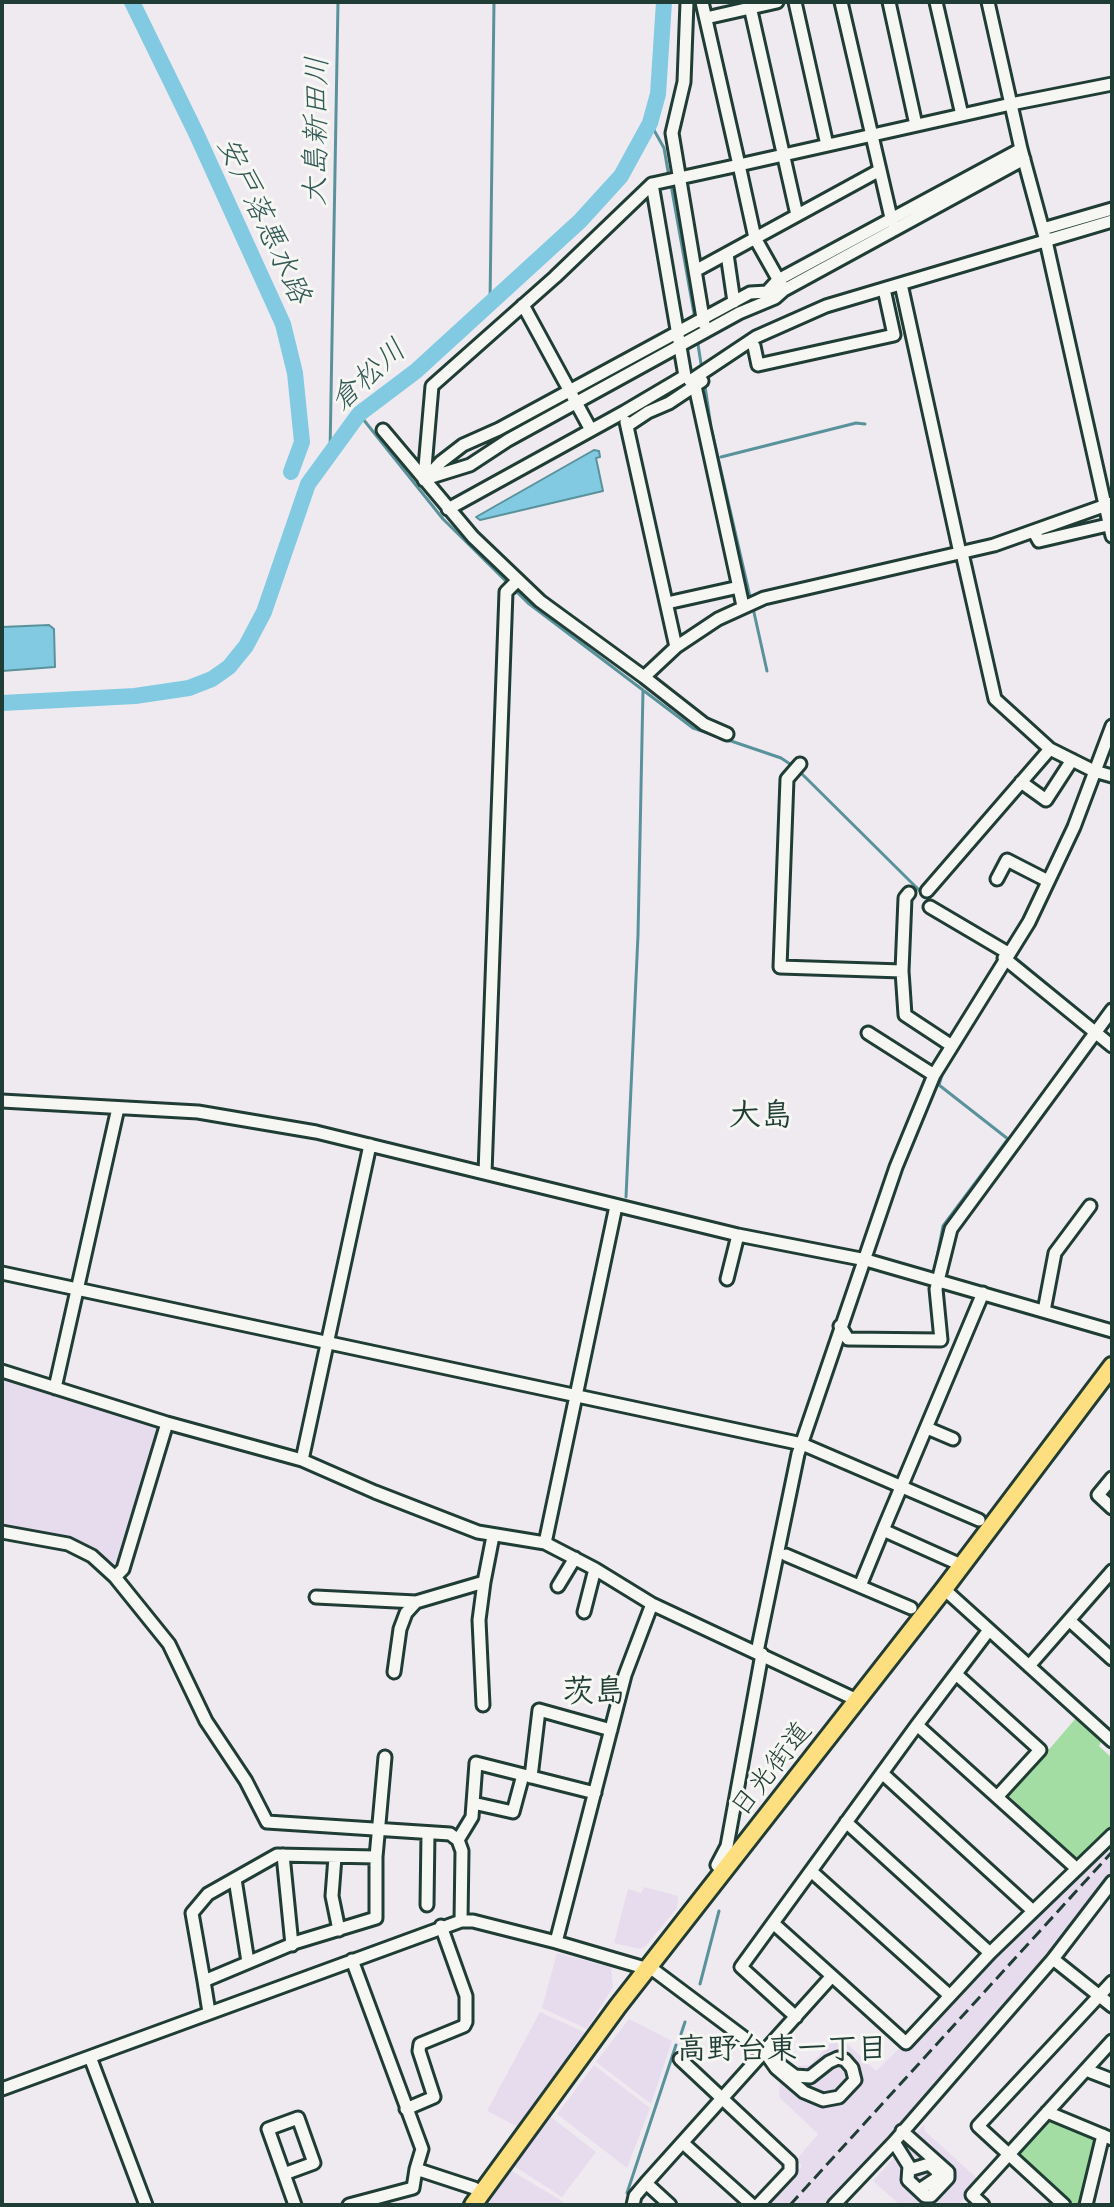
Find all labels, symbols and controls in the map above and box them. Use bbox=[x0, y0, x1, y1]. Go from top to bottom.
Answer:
water label: 大島新田川 bbox=[297, 56, 335, 206]
water label: 安戸落悪水路 bbox=[210, 131, 318, 309]
water label: 倉松川 bbox=[323, 332, 413, 418]
district label: 大島 bbox=[729, 1096, 793, 1134]
district label: 茨島 bbox=[562, 1672, 626, 1710]
street label: 日光街道 bbox=[723, 1715, 819, 1823]
district label: 高野台東一丁目 bbox=[677, 2031, 887, 2067]

